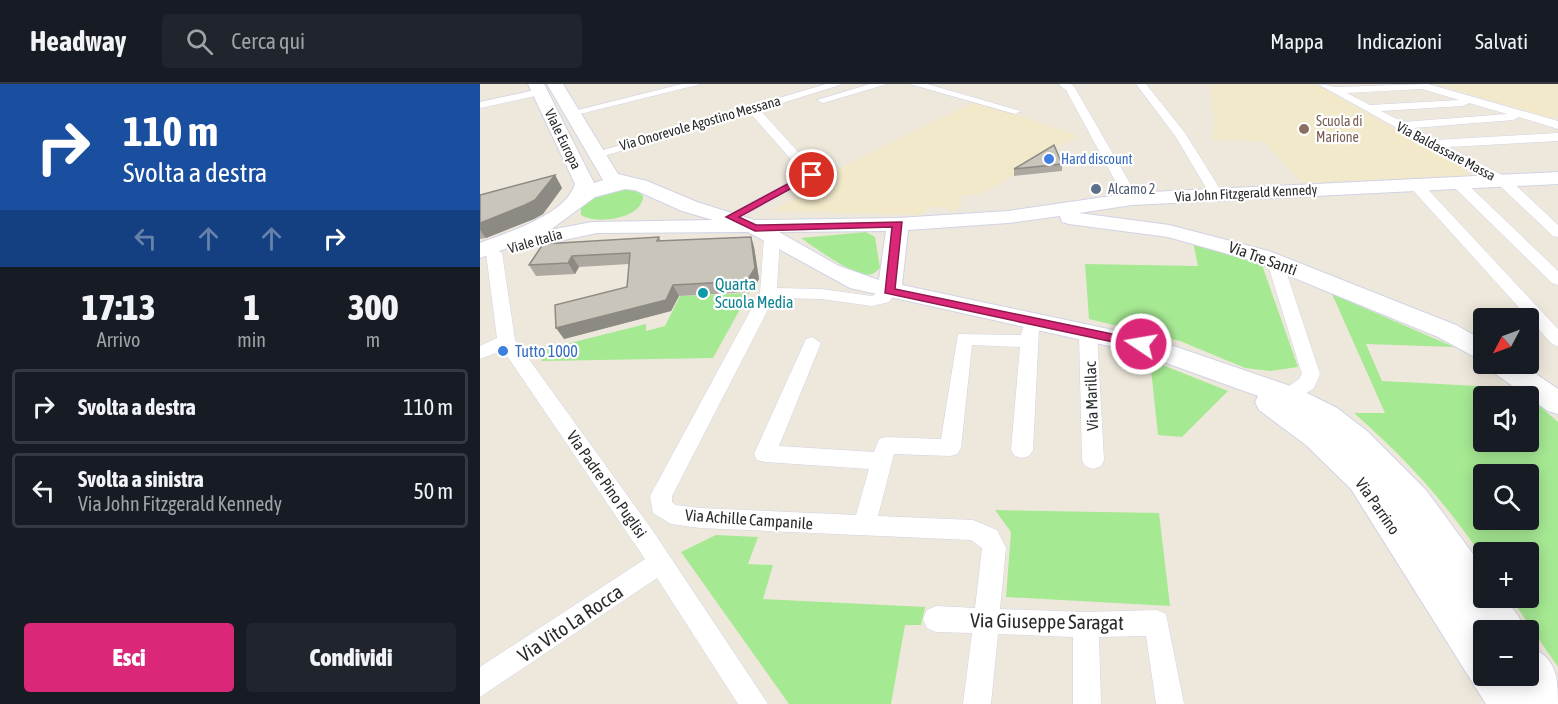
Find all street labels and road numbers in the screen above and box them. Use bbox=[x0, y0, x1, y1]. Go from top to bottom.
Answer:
street label: Via Onorevole Agostino Messana bbox=[618, 92, 782, 154]
street label: Viale Europa bbox=[542, 106, 584, 172]
street label: Via Baldassare Massa bbox=[1394, 118, 1498, 184]
street label: Via John Fitzgerald Kennedy bbox=[1174, 181, 1318, 205]
street label: Viale Italia bbox=[506, 226, 564, 256]
street label: Via Tre Santi bbox=[1226, 237, 1300, 279]
street label: Via Marillac bbox=[1081, 361, 1101, 431]
street label: Via Padre Pino Puglisi bbox=[563, 427, 651, 541]
street label: Via Parrino bbox=[1352, 474, 1404, 538]
street label: Via Achille Campanile bbox=[684, 506, 814, 533]
street label: Via Vito La Rocca bbox=[513, 579, 627, 667]
street label: Via Giuseppe Saragat bbox=[970, 608, 1124, 634]

